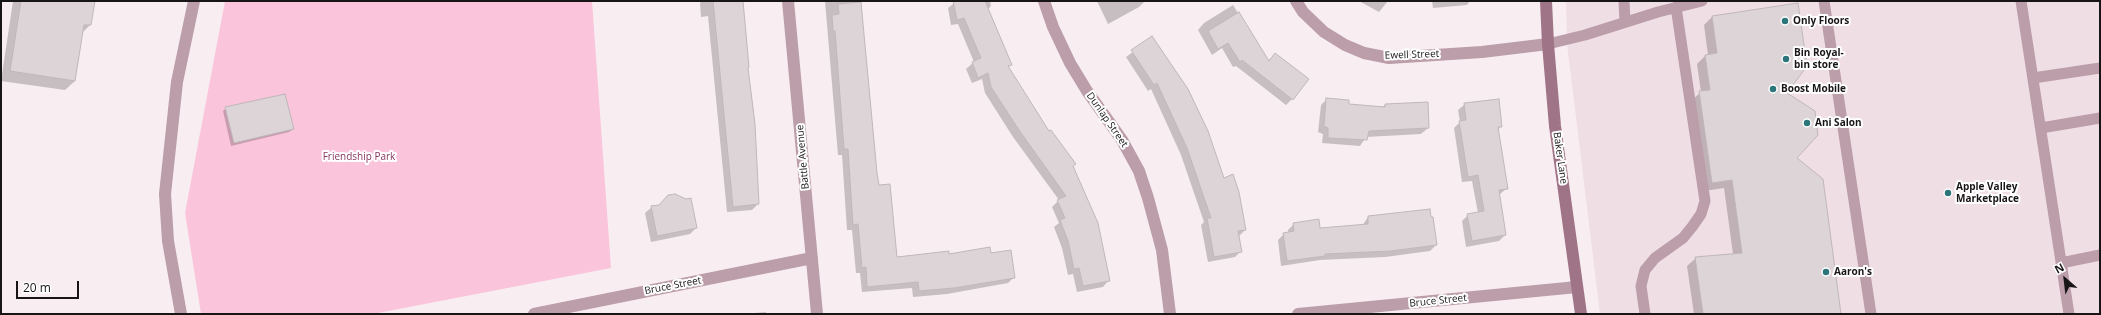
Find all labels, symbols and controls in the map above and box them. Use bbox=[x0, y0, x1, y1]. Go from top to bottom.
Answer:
place label: Only Floors bbox=[1793, 15, 1849, 27]
marker: Only Floors bbox=[1780, 16, 1790, 26]
place label: Bin Royal- bin store bbox=[1794, 47, 1844, 70]
street label: Ewell Street bbox=[1385, 48, 1439, 62]
marker: Bin Royal- bin store bbox=[1781, 54, 1791, 64]
place label: Boost Mobile bbox=[1781, 83, 1846, 95]
marker: Boost Mobile bbox=[1768, 84, 1778, 94]
street label: Dunlap Street bbox=[1084, 90, 1130, 150]
place label: Ani Salon bbox=[1815, 117, 1861, 129]
marker: Ani Salon bbox=[1802, 118, 1812, 128]
street label: Battle Avenue bbox=[794, 124, 812, 190]
street label: Baker Lane bbox=[1550, 131, 1570, 185]
park label: Friendship Park bbox=[323, 151, 395, 163]
place label: Apple Valley Marketplace bbox=[1956, 181, 2019, 204]
marker: Apple Valley Marketplace bbox=[1943, 188, 1953, 198]
north arrow bbox=[2045, 259, 2085, 299]
text: N bbox=[2052, 259, 2067, 277]
place label: Aaron's bbox=[1834, 266, 1872, 278]
marker: Aaron's bbox=[1821, 267, 1831, 277]
scale bar bbox=[18, 273, 81, 299]
street label: Bruce Street bbox=[644, 275, 702, 297]
text: 20 m bbox=[23, 279, 51, 296]
street label: Bruce Street bbox=[1409, 292, 1467, 310]

